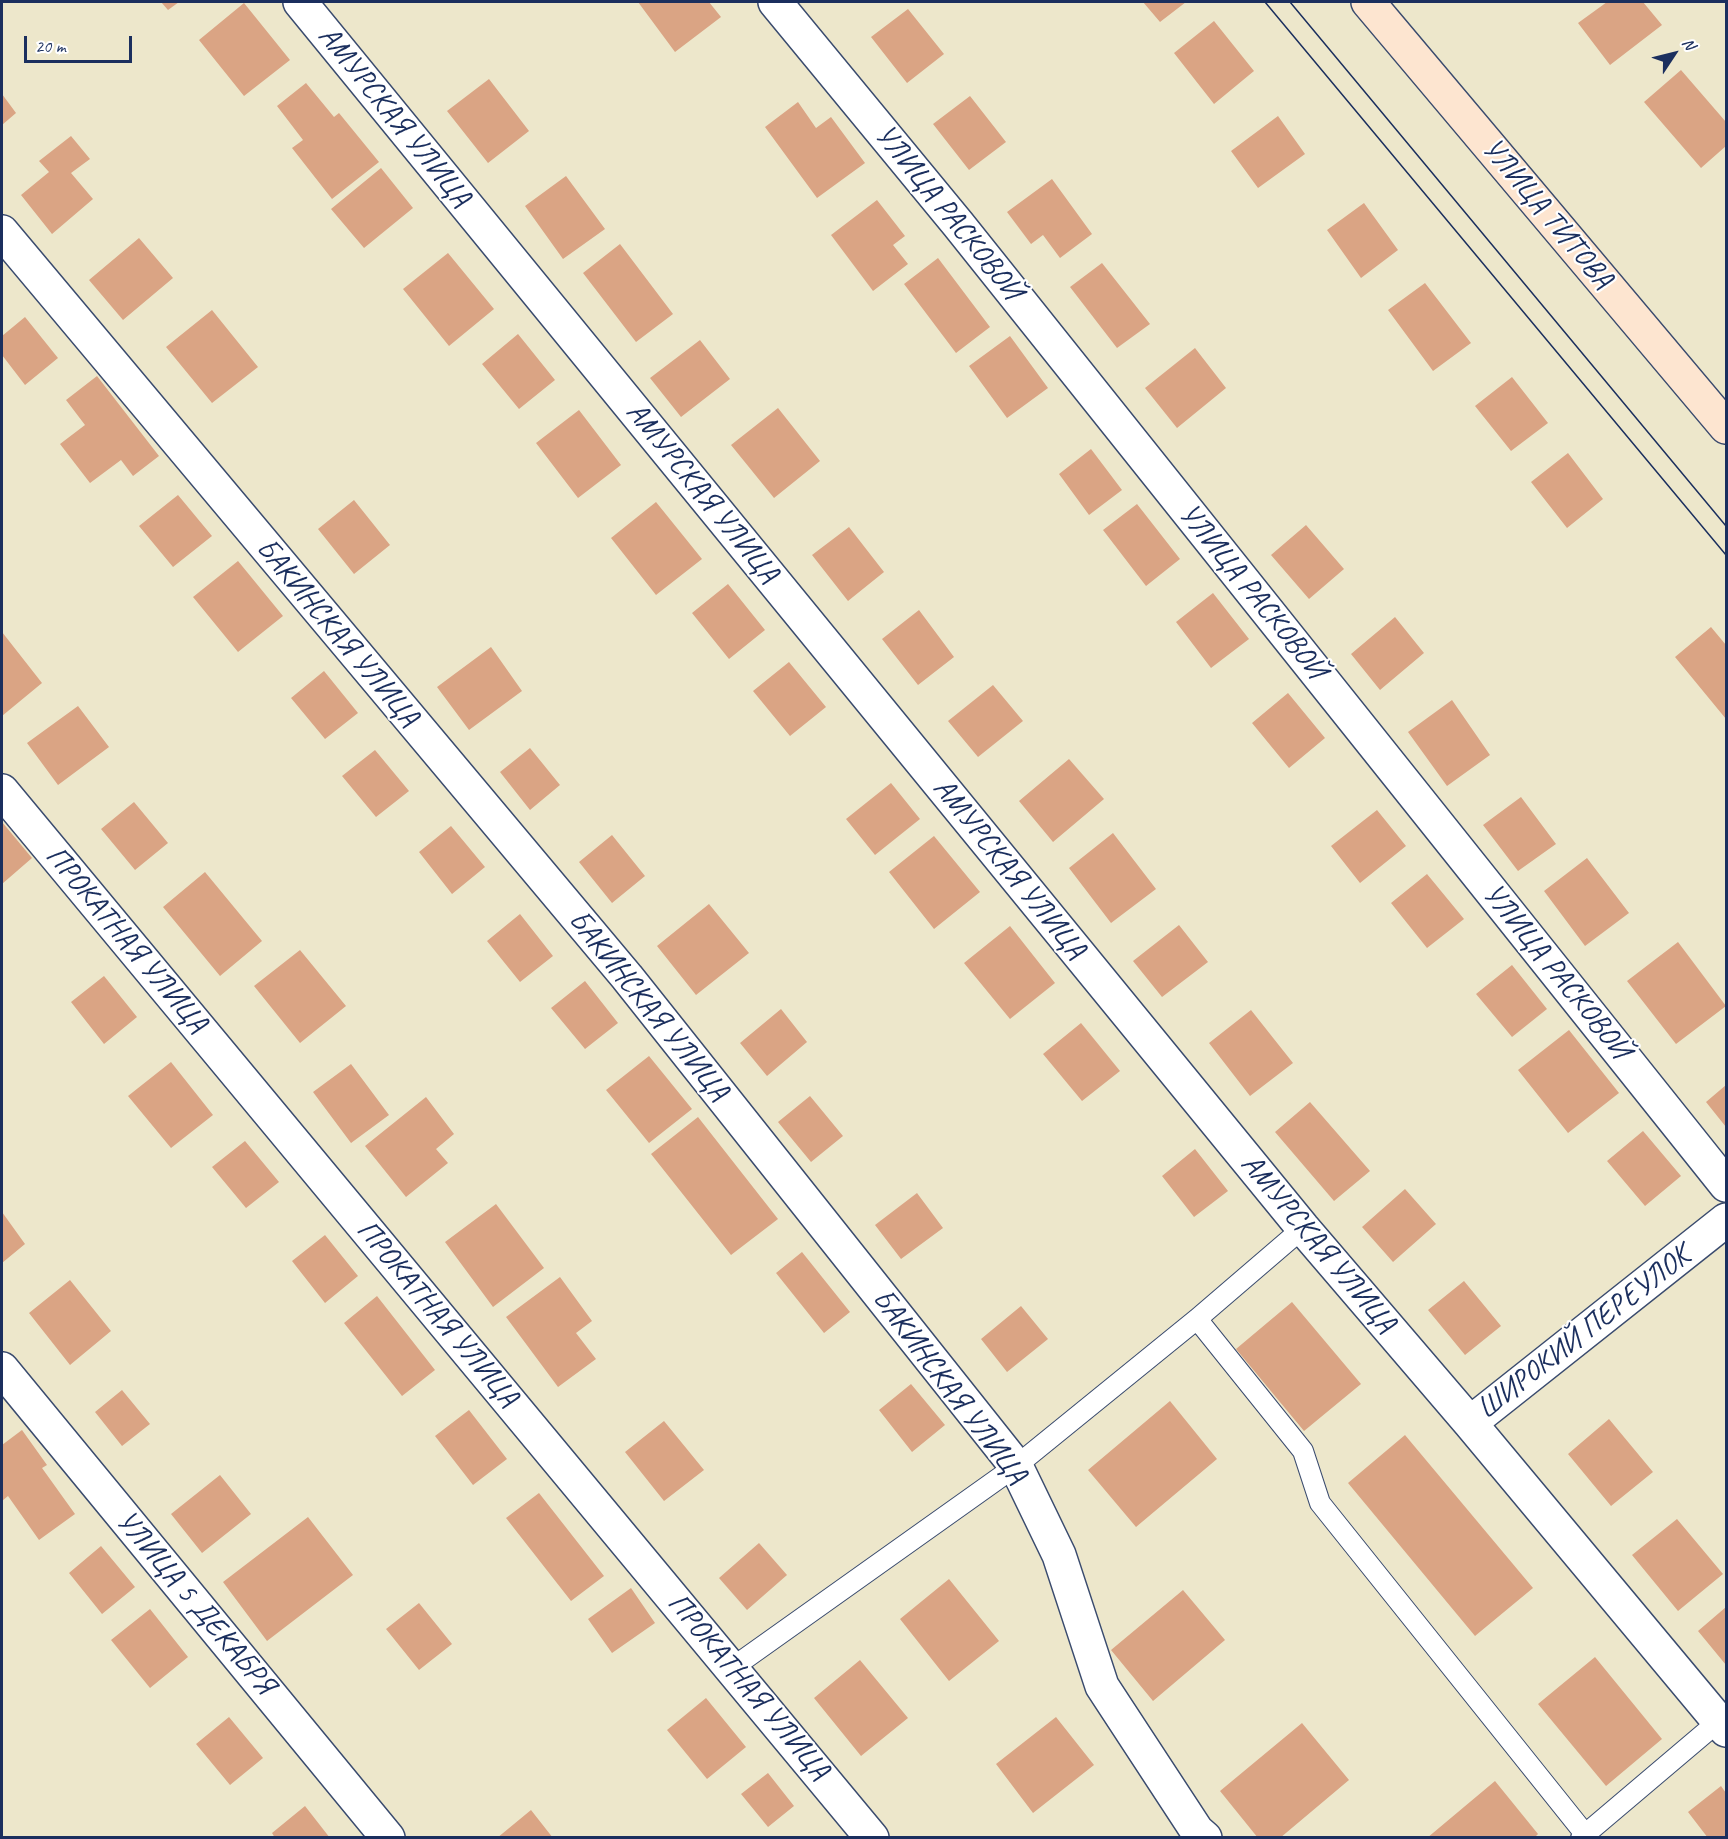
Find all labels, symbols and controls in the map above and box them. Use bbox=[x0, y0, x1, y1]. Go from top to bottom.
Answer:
street label: АМУРСКАЯ УЛИЦА bbox=[310, 19, 478, 215]
scale bar bbox=[27, 24, 135, 62]
north arrow bbox=[1644, 24, 1704, 84]
text: N bbox=[1678, 34, 1700, 53]
text: 20 m bbox=[35, 35, 66, 57]
street label: УЛИЦА РАСКОВОЙ bbox=[866, 118, 1030, 308]
street label: УЛИЦА ТИТОВА bbox=[1474, 131, 1620, 297]
street label: АМУРСКАЯ УЛИЦА bbox=[618, 395, 786, 591]
street label: УЛИЦА РАСКОВОЙ bbox=[1170, 497, 1334, 687]
street label: БАКИНСКАЯ УЛИЦА bbox=[248, 531, 426, 735]
street label: АМУРСКАЯ УЛИЦА bbox=[925, 771, 1093, 967]
street label: ПРОКАТНАЯ УЛИЦА bbox=[37, 839, 215, 1041]
street label: УЛИЦА РАСКОВОЙ bbox=[1474, 877, 1638, 1067]
street label: БАКИНСКАЯ УЛИЦА bbox=[560, 903, 736, 1109]
street label: АМУРСКАЯ УЛИЦА bbox=[1233, 1147, 1403, 1341]
street label: ПРОКАТНАЯ УЛИЦА bbox=[348, 1213, 526, 1415]
street label: ШИРОКИЙ ПЕРЕУЛОК bbox=[1470, 1239, 1698, 1427]
street label: БАКИНСКАЯ УЛИЦА bbox=[864, 1282, 1034, 1492]
street label: УЛИЦА 5 ДЕКАБРЯ bbox=[108, 1504, 282, 1702]
street label: ПРОКАТНАЯ УЛИЦА bbox=[659, 1586, 837, 1788]

